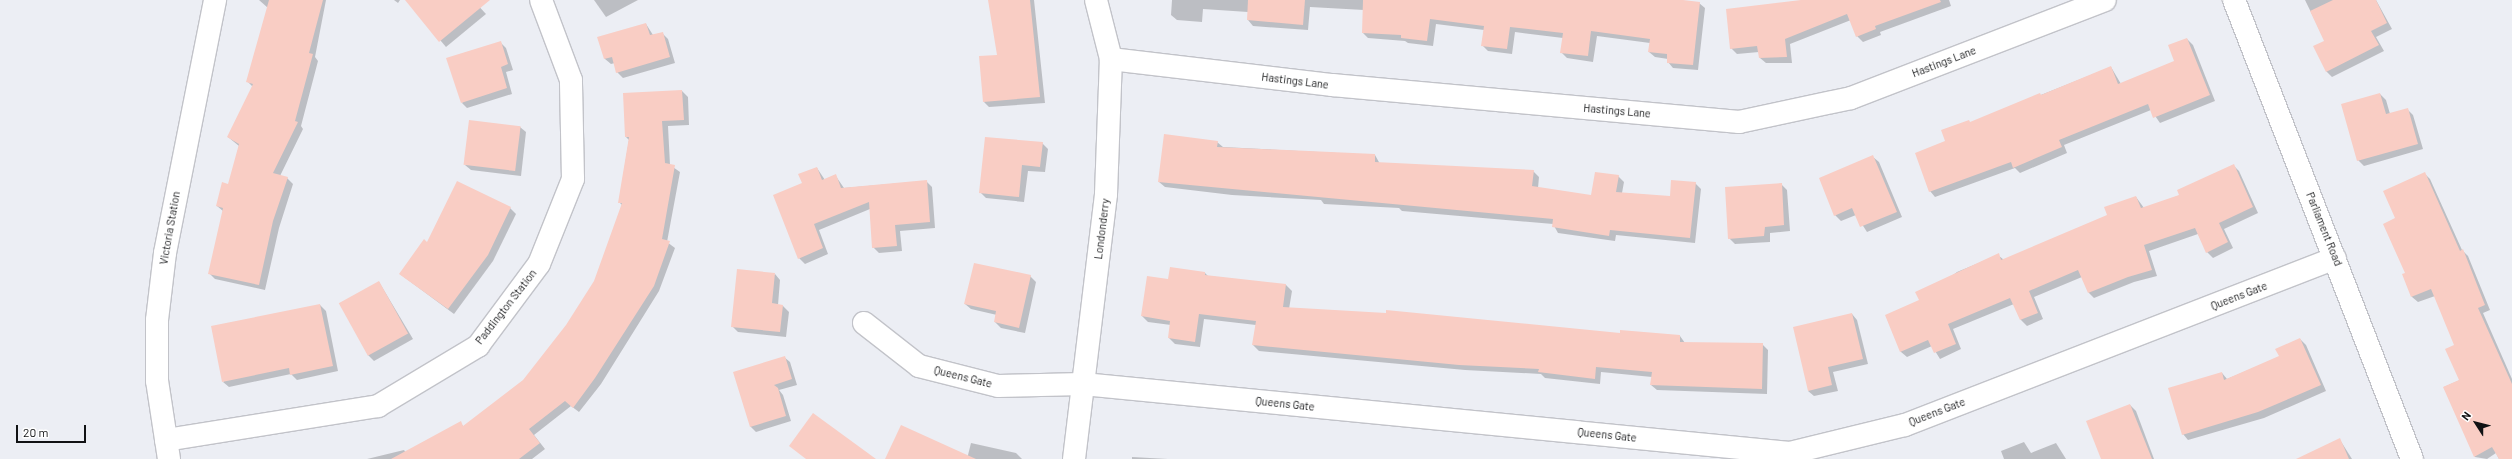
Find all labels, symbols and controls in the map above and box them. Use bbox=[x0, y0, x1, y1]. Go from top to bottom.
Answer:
street label: Hastings Lane bbox=[1910, 44, 1978, 80]
street label: Hastings Lane bbox=[1261, 70, 1329, 92]
street label: Hastings Lane bbox=[1583, 101, 1651, 121]
street label: Victoria Station bbox=[157, 190, 183, 266]
street label: Parliament Road bbox=[2303, 190, 2345, 268]
street label: Londonderry bbox=[1092, 198, 1112, 260]
street label: Paddington Station bbox=[473, 267, 539, 347]
street label: Queens Gate bbox=[2209, 279, 2269, 313]
street label: Queens Gate bbox=[933, 363, 993, 391]
street label: Queens Gate bbox=[1255, 394, 1315, 414]
street label: Queens Gate bbox=[1907, 395, 1967, 429]
north arrow bbox=[2456, 403, 2496, 443]
text: N bbox=[2458, 409, 2473, 422]
scale bar bbox=[18, 417, 88, 443]
text: 20 m bbox=[23, 425, 49, 439]
street label: Queens Gate bbox=[1577, 425, 1637, 445]

